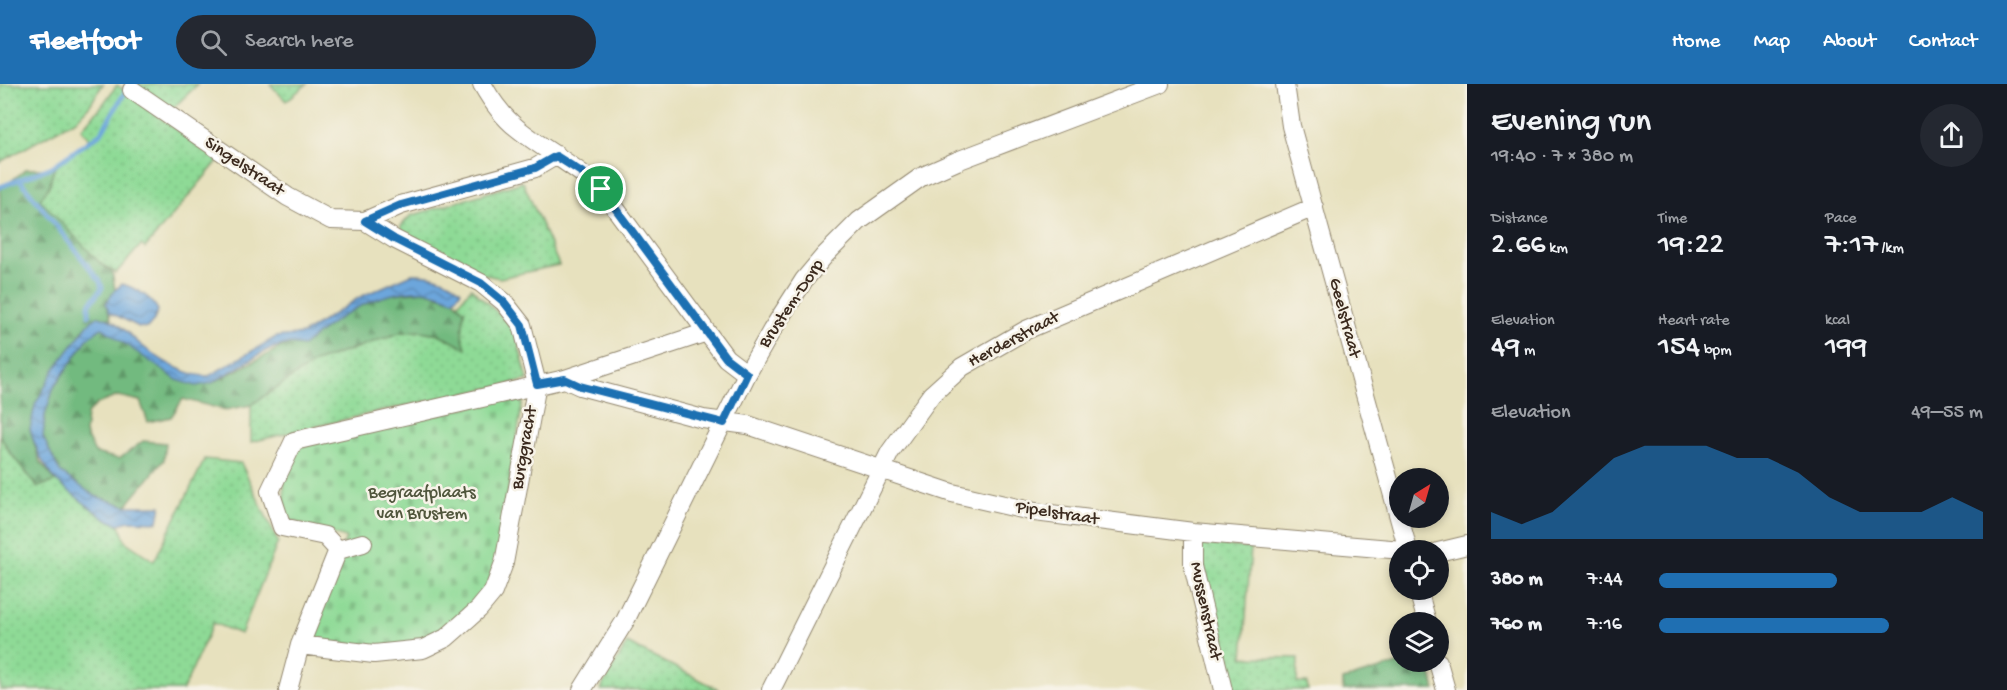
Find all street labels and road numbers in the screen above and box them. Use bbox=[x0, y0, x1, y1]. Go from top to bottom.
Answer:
street label: Singelstraat bbox=[200, 133, 289, 202]
street label: Brustem-Dorp bbox=[754, 256, 829, 353]
street label: Geelstraat bbox=[1323, 276, 1365, 362]
street label: Herderstraat bbox=[965, 307, 1064, 373]
street label: Burggracht bbox=[507, 403, 543, 492]
street label: Pipelstraat bbox=[1013, 497, 1102, 531]
street label: Mussenstraat bbox=[1184, 560, 1226, 664]

